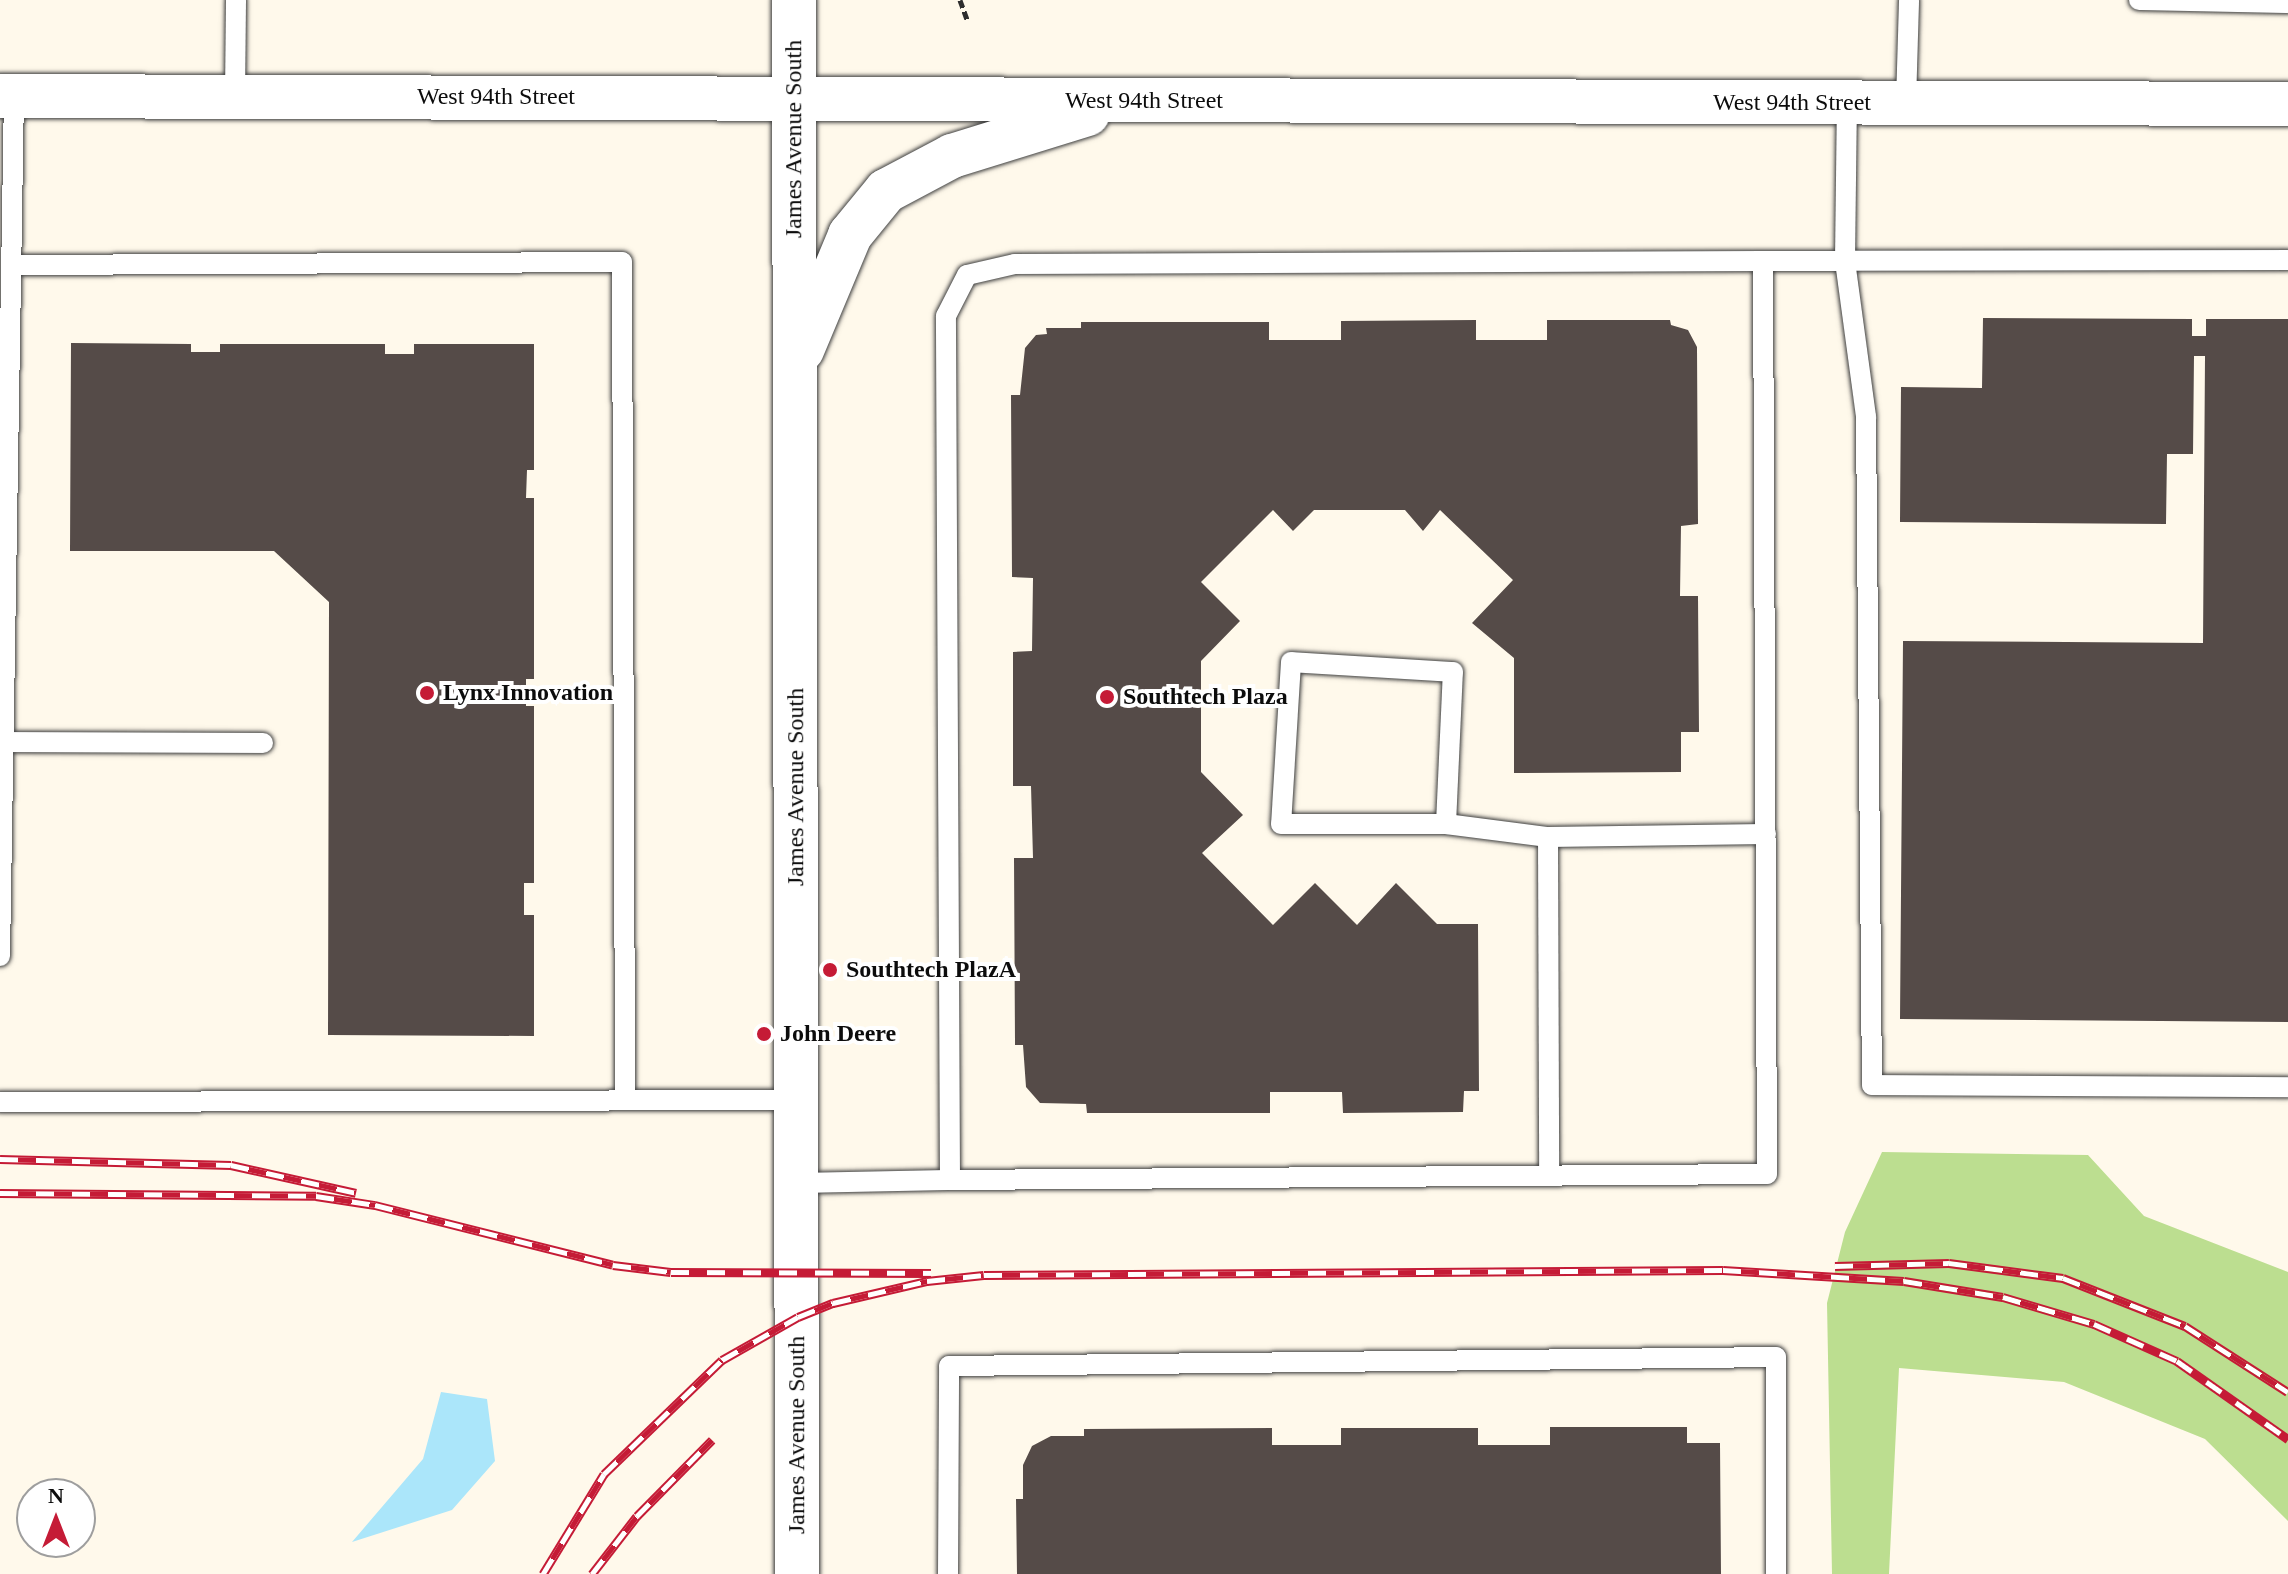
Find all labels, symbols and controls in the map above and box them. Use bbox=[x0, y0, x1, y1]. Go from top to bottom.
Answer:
street label: James Avenue South bbox=[780, 39, 808, 239]
street label: West 94th Street bbox=[417, 83, 575, 111]
street label: West 94th Street bbox=[1065, 87, 1223, 115]
street label: West 94th Street bbox=[1713, 89, 1871, 117]
place label: Lynx Innovation bbox=[443, 679, 613, 707]
place label: Southtech Plaza bbox=[1123, 683, 1288, 711]
marker: Lynx Innovation bbox=[418, 684, 436, 702]
street label: James Avenue South bbox=[782, 687, 810, 887]
marker: Southtech Plaza bbox=[1098, 688, 1116, 706]
place label: Southtech PlazA bbox=[846, 956, 1016, 984]
marker: Southtech PlazA bbox=[821, 961, 839, 979]
place label: John Deere bbox=[780, 1020, 896, 1048]
marker: John Deere bbox=[755, 1025, 773, 1043]
street label: James Avenue South bbox=[783, 1335, 811, 1535]
north arrow bbox=[16, 1478, 96, 1558]
text: N bbox=[48, 1483, 64, 1508]

